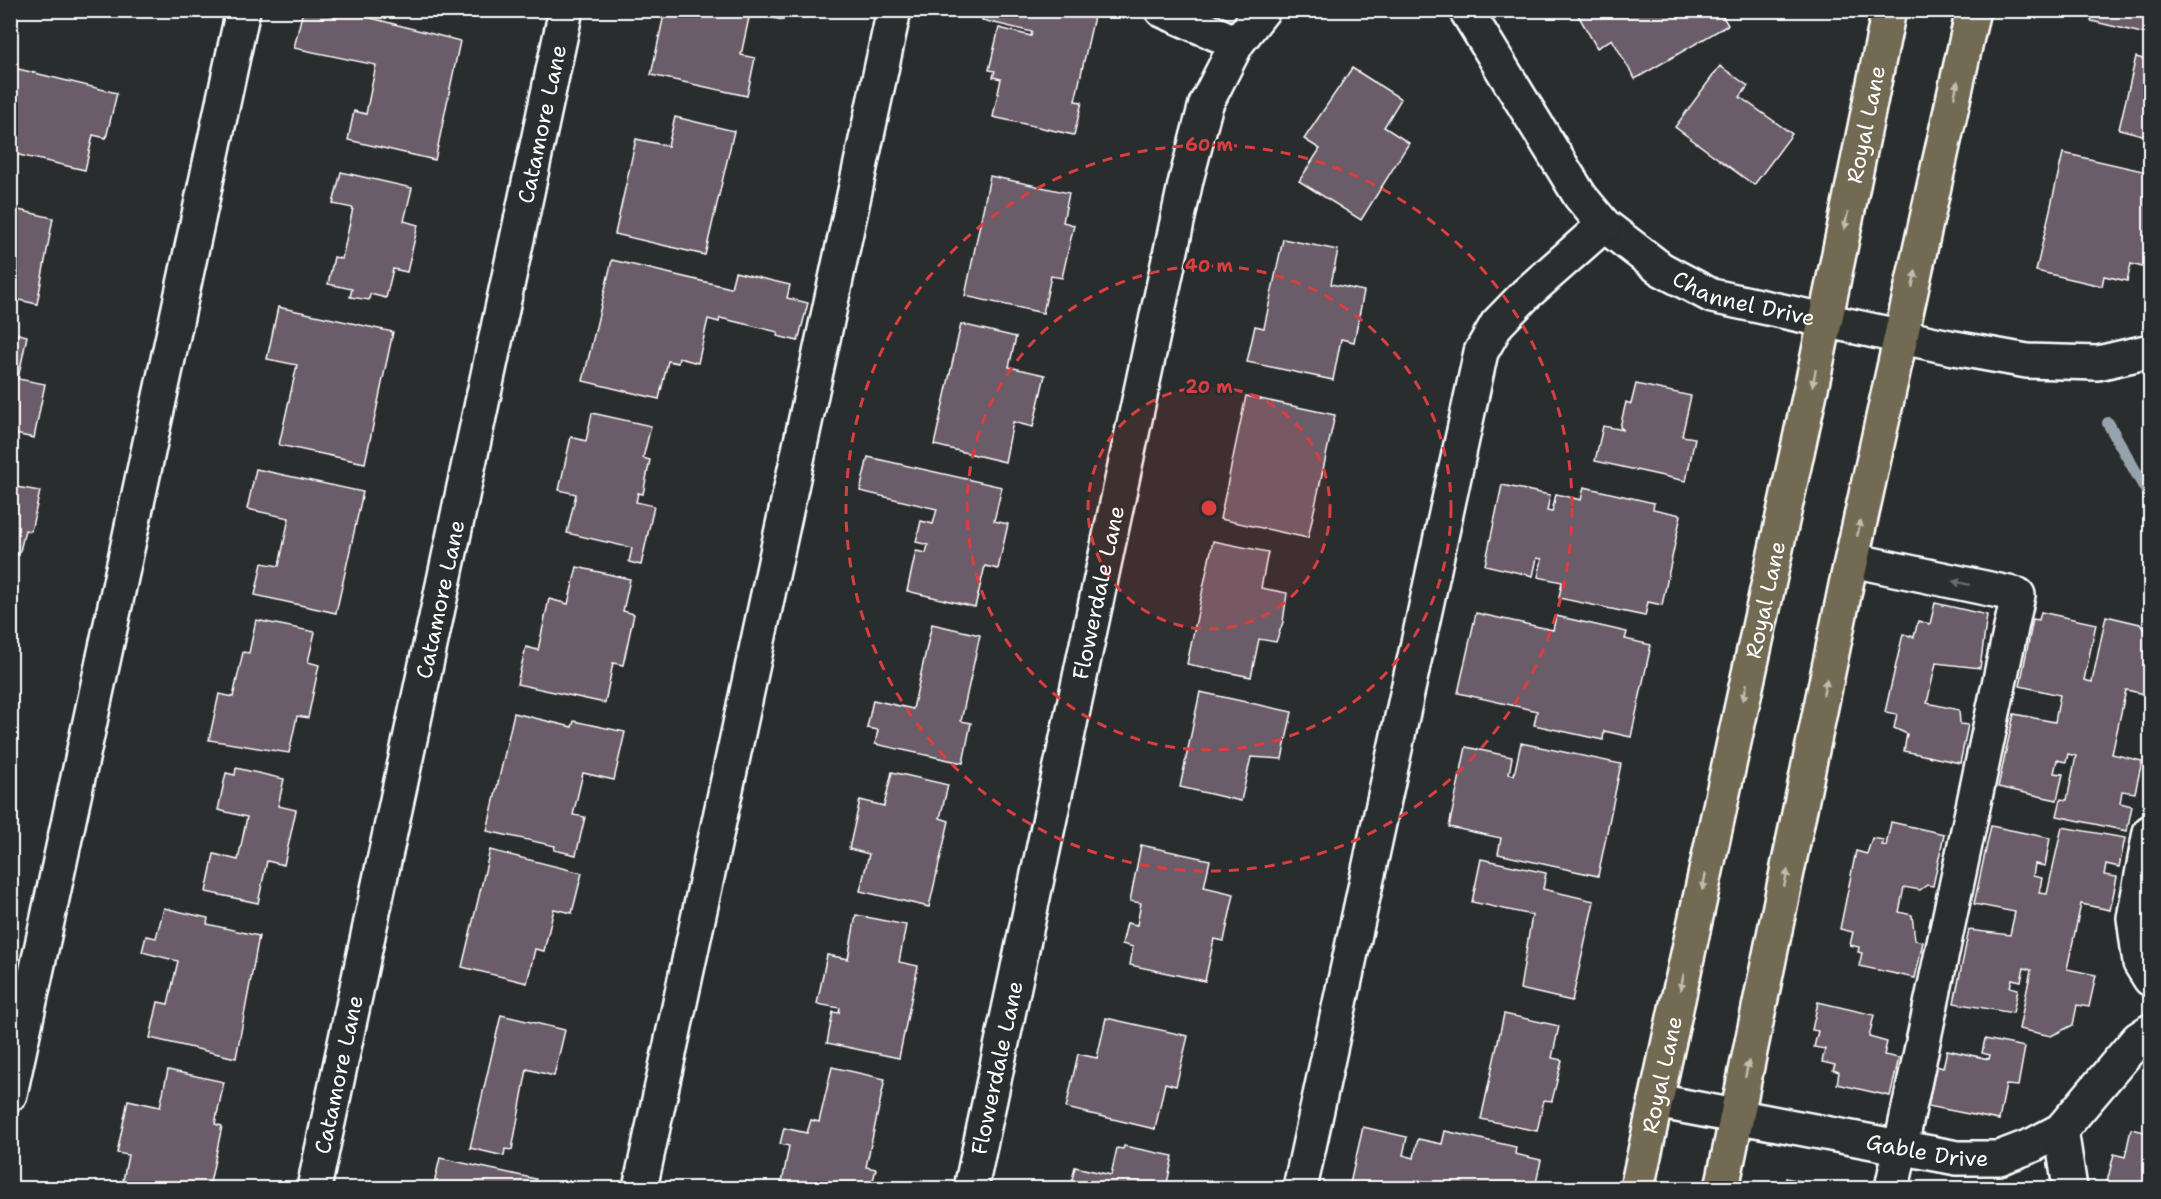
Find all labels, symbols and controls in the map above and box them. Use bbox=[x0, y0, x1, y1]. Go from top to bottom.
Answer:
street label: Catamore Lane bbox=[510, 42, 573, 206]
street label: Royal Lane bbox=[1839, 63, 1892, 186]
one-way arrow bbox=[1951, 80, 1961, 98]
text: 60 m bbox=[1185, 133, 1233, 157]
one-way arrow bbox=[1841, 212, 1850, 231]
text: 40 m bbox=[1185, 254, 1233, 278]
street label: Channel Drive bbox=[1668, 263, 1818, 332]
one-way arrow bbox=[1910, 270, 1919, 289]
one-way arrow bbox=[1808, 369, 1818, 387]
text: 20 m bbox=[1185, 375, 1233, 399]
centre of rings bbox=[1199, 498, 1219, 518]
street label: Flowerdale Lane bbox=[1065, 503, 1131, 682]
street label: Catamore Lane bbox=[409, 517, 471, 681]
one-way arrow bbox=[1855, 518, 1864, 537]
street label: Royal Lane bbox=[1738, 538, 1792, 661]
one-way arrow bbox=[1951, 578, 1970, 587]
one-way arrow bbox=[1821, 678, 1830, 697]
one-way arrow bbox=[1740, 683, 1750, 701]
one-way arrow bbox=[1782, 869, 1791, 888]
one-way arrow bbox=[1699, 873, 1708, 892]
one-way arrow bbox=[1677, 973, 1687, 991]
street label: Flowerdale Lane bbox=[964, 978, 1029, 1157]
street label: Catamore Lane bbox=[307, 992, 369, 1157]
street label: Royal Lane bbox=[1635, 1013, 1689, 1136]
one-way arrow bbox=[1743, 1060, 1752, 1079]
street label: Gable Drive bbox=[1864, 1127, 1988, 1173]

